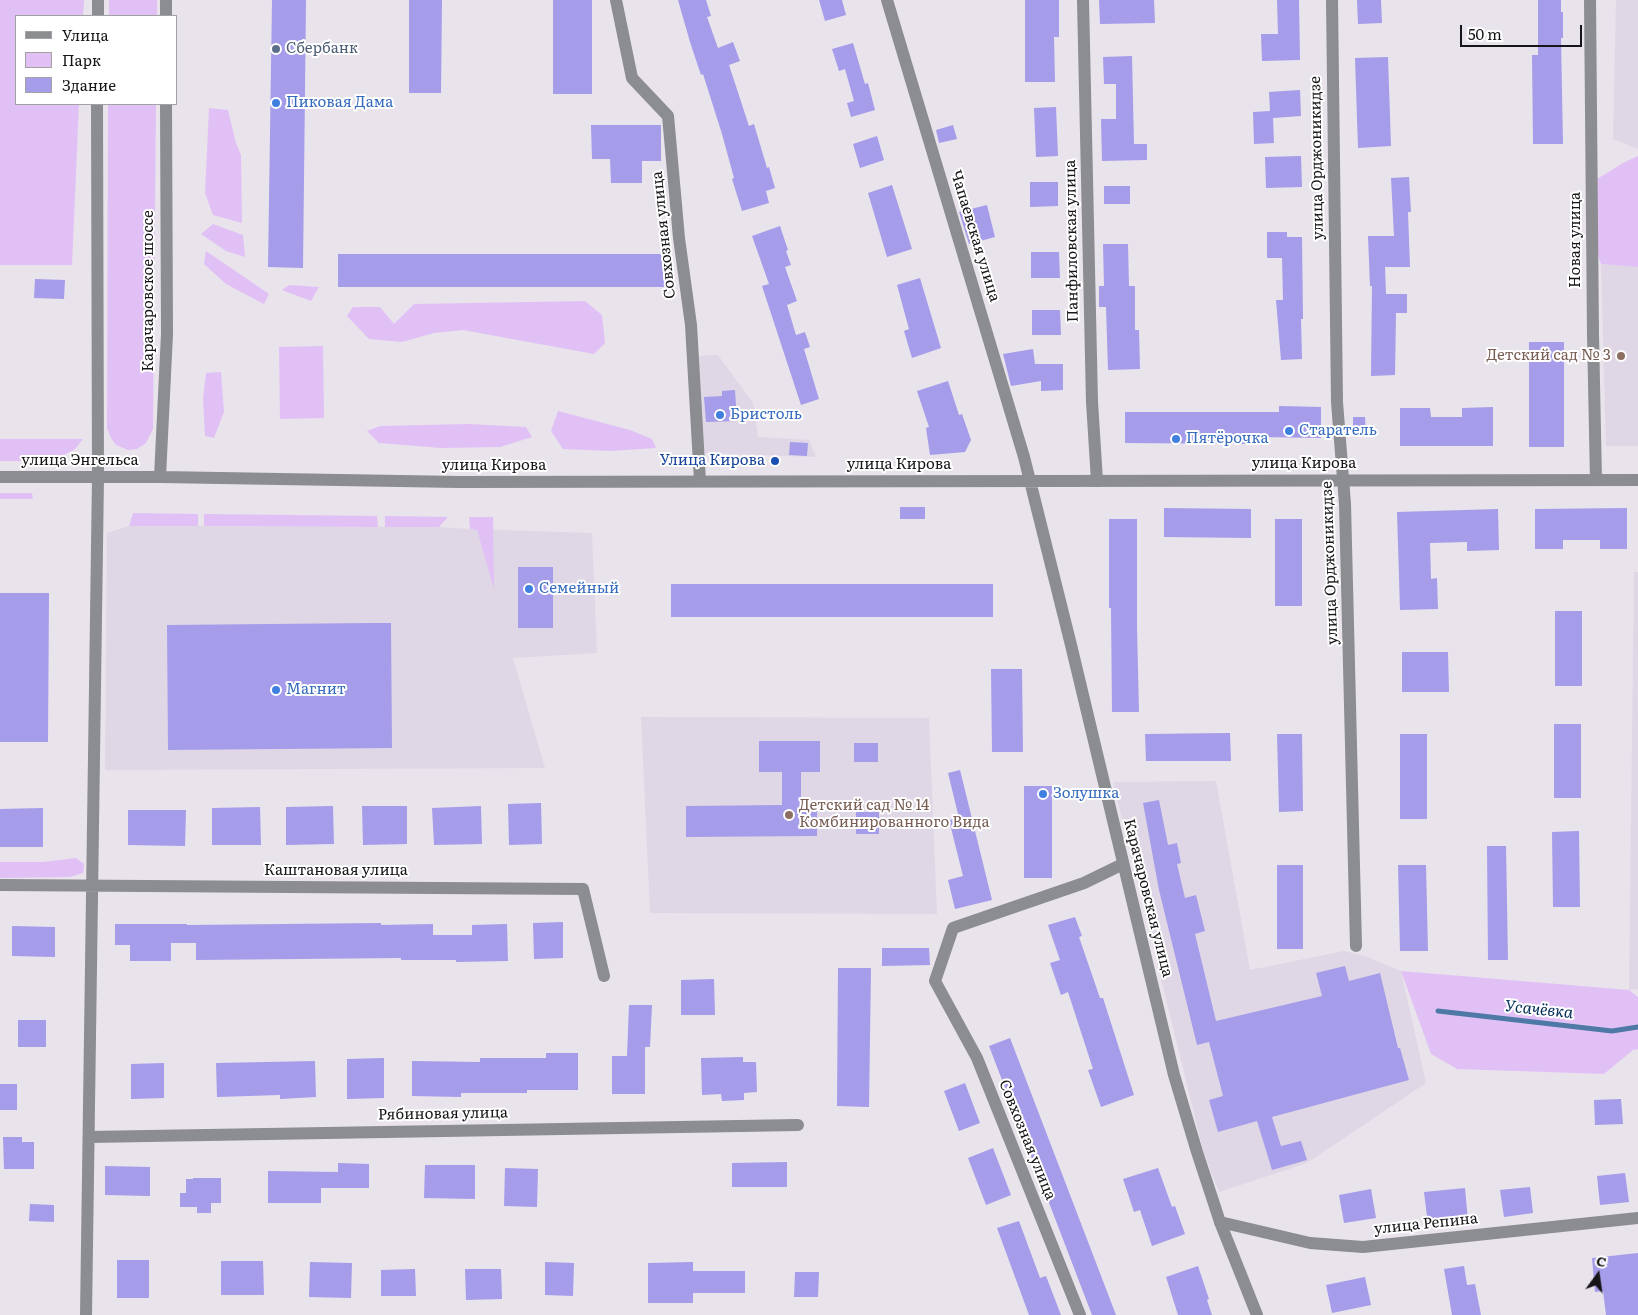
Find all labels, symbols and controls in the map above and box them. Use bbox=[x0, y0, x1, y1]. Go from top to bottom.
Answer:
legend bbox=[15, 15, 178, 105]
scale bar bbox=[1463, 15, 1586, 47]
text: 50 m bbox=[1468, 22, 1502, 45]
text: Улица bbox=[62, 23, 109, 46]
place label: Сбербанк bbox=[286, 40, 358, 58]
marker: Сбербанк bbox=[270, 43, 282, 55]
text: Парк bbox=[62, 48, 101, 71]
text: Здание bbox=[62, 73, 116, 96]
street label: улица Орджоникидзе bbox=[1307, 76, 1327, 240]
place label: Пиковая Дама bbox=[286, 94, 393, 112]
marker: Пиковая Дама bbox=[270, 97, 282, 109]
street label: Панфиловская улица bbox=[1062, 160, 1082, 322]
street label: Чапаевская улица bbox=[946, 168, 1004, 304]
street label: Совхозная улица bbox=[648, 170, 680, 300]
street label: Новая улица bbox=[1567, 192, 1585, 288]
street label: Карачаровское шоссе bbox=[140, 210, 158, 372]
place label: Детский сад № 3 bbox=[1486, 347, 1611, 365]
marker: Детский сад № 3 bbox=[1615, 350, 1627, 362]
place label: Бристоль bbox=[730, 406, 802, 424]
marker: Бристоль bbox=[714, 409, 726, 421]
place label: Старатель bbox=[1299, 422, 1377, 440]
marker: Старатель bbox=[1283, 425, 1295, 437]
place label: Пятёрочка bbox=[1186, 430, 1269, 448]
marker: Пятёрочка bbox=[1170, 433, 1182, 445]
street label: улица Энгельса bbox=[21, 452, 139, 470]
place label: Улица Кирова bbox=[660, 452, 765, 470]
marker: Улица Кирова bbox=[769, 455, 781, 467]
street label: улица Кирова bbox=[1252, 455, 1356, 473]
street label: улица Кирова bbox=[847, 456, 951, 474]
street label: улица Кирова bbox=[442, 457, 546, 475]
street label: улица Орджоникидзе bbox=[1318, 481, 1342, 645]
place label: Семейный bbox=[539, 580, 619, 598]
marker: Семейный bbox=[523, 583, 535, 595]
place label: Магнит bbox=[286, 681, 346, 699]
marker: Магнит bbox=[270, 684, 282, 696]
place label: Золушка bbox=[1053, 785, 1119, 803]
marker: Золушка bbox=[1037, 788, 1049, 800]
place label: Детский сад № 14 Комбинированного Вида bbox=[799, 797, 989, 832]
marker: Детский сад № 14 Комбинированного Вида bbox=[783, 809, 795, 821]
street label: Карачаровская улица bbox=[1120, 817, 1176, 979]
street label: Каштановая улица bbox=[264, 862, 408, 880]
water label: Усачёвка bbox=[1504, 997, 1574, 1023]
street label: Совхозная улица bbox=[995, 1077, 1059, 1203]
street label: Рябиновая улица bbox=[378, 1104, 508, 1124]
street label: улица Репина bbox=[1373, 1210, 1479, 1238]
north arrow bbox=[1573, 1250, 1623, 1300]
text: С bbox=[1594, 1250, 1609, 1271]

